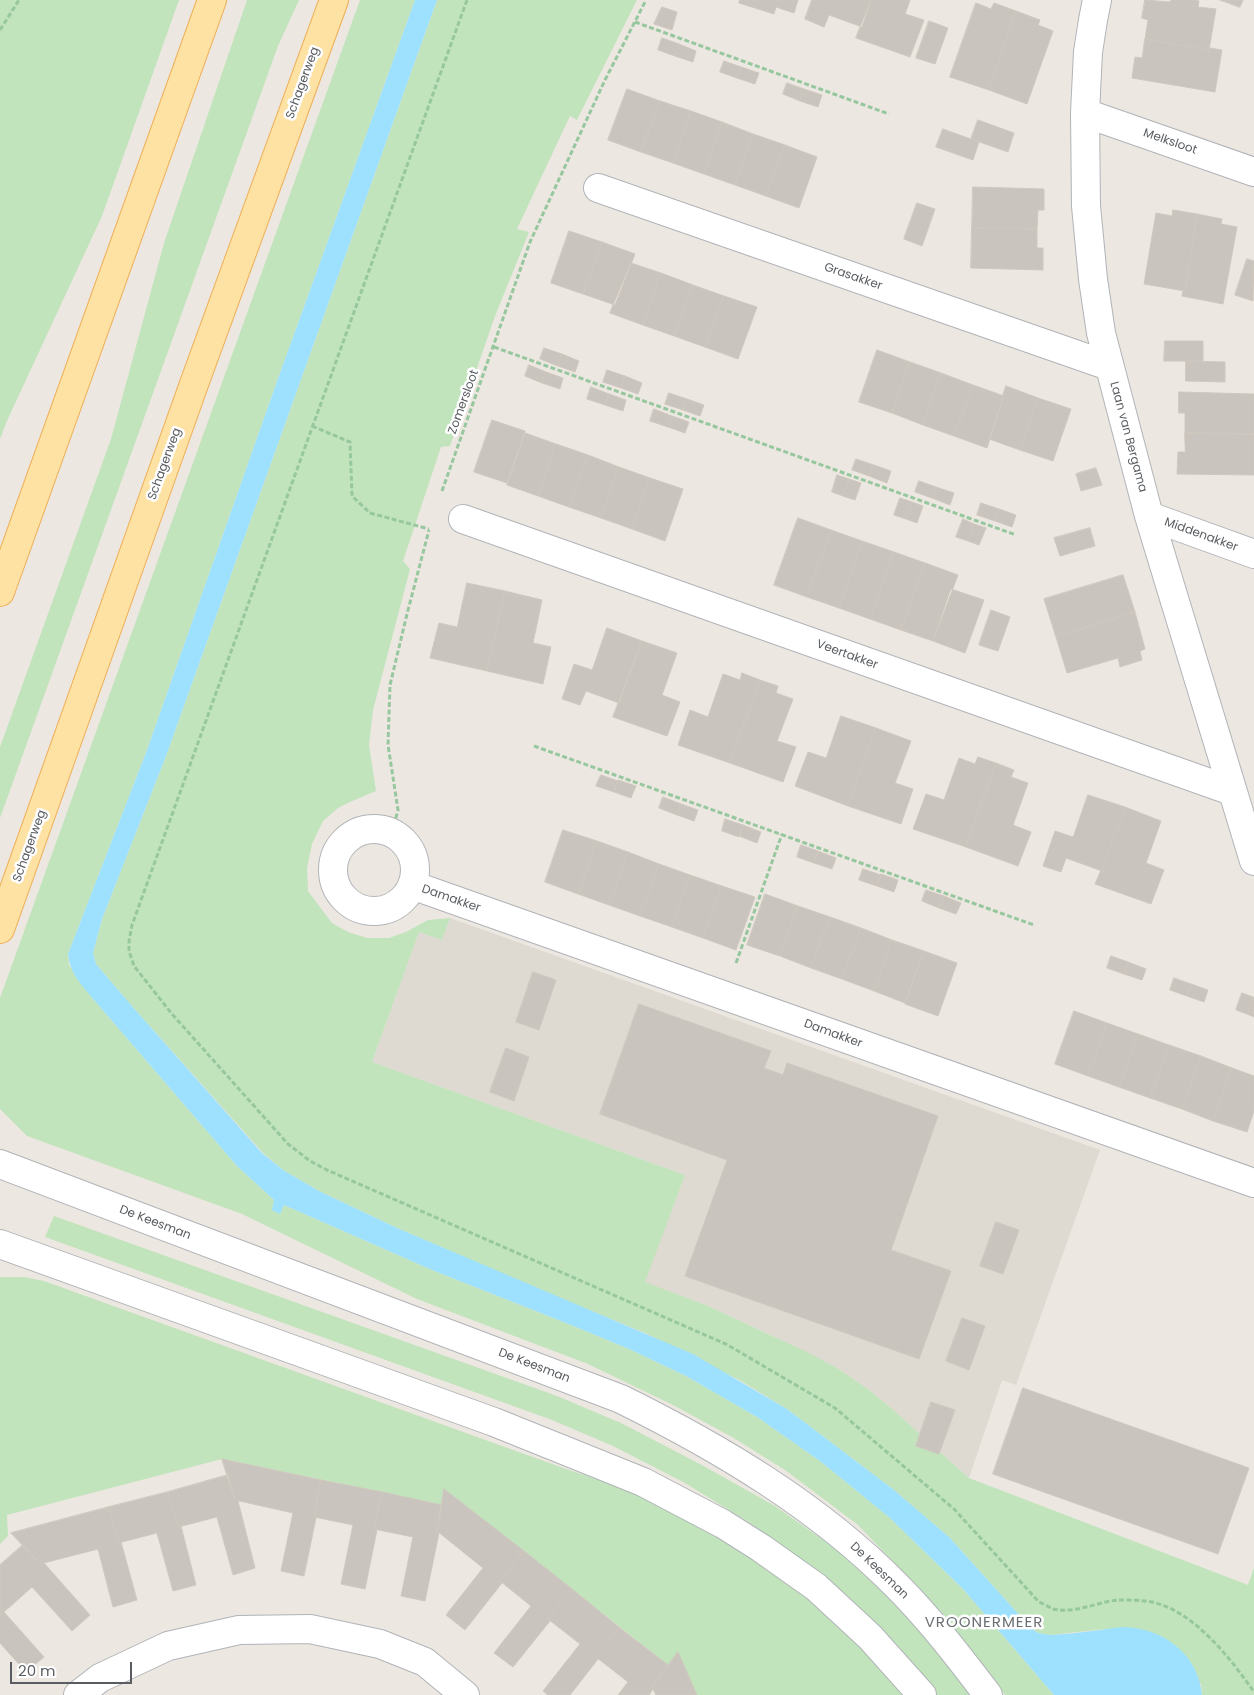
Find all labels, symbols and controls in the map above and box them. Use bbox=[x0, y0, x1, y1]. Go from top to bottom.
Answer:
street label: Schagerweg bbox=[283, 45, 323, 121]
street label: Melksloot bbox=[1141, 126, 1199, 158]
street label: Grasakker bbox=[822, 260, 884, 294]
street label: Zomersloot bbox=[446, 368, 482, 436]
street label: Laan van Bergama bbox=[1106, 380, 1150, 494]
street label: Schagerweg bbox=[145, 426, 185, 502]
street label: Middenakker bbox=[1162, 515, 1240, 555]
street label: Veertakker bbox=[814, 637, 880, 673]
street label: Schagerweg bbox=[10, 808, 50, 884]
street label: Damakker bbox=[420, 882, 482, 916]
street label: Damakker bbox=[802, 1017, 864, 1051]
street label: De Keesman bbox=[117, 1203, 193, 1243]
street label: De Keesman bbox=[496, 1346, 572, 1386]
street label: De Keesman bbox=[847, 1540, 911, 1602]
district label: VROONERMEER bbox=[923, 1614, 1045, 1632]
scale bar bbox=[12, 1652, 135, 1684]
text: 20 m bbox=[18, 1660, 56, 1681]

